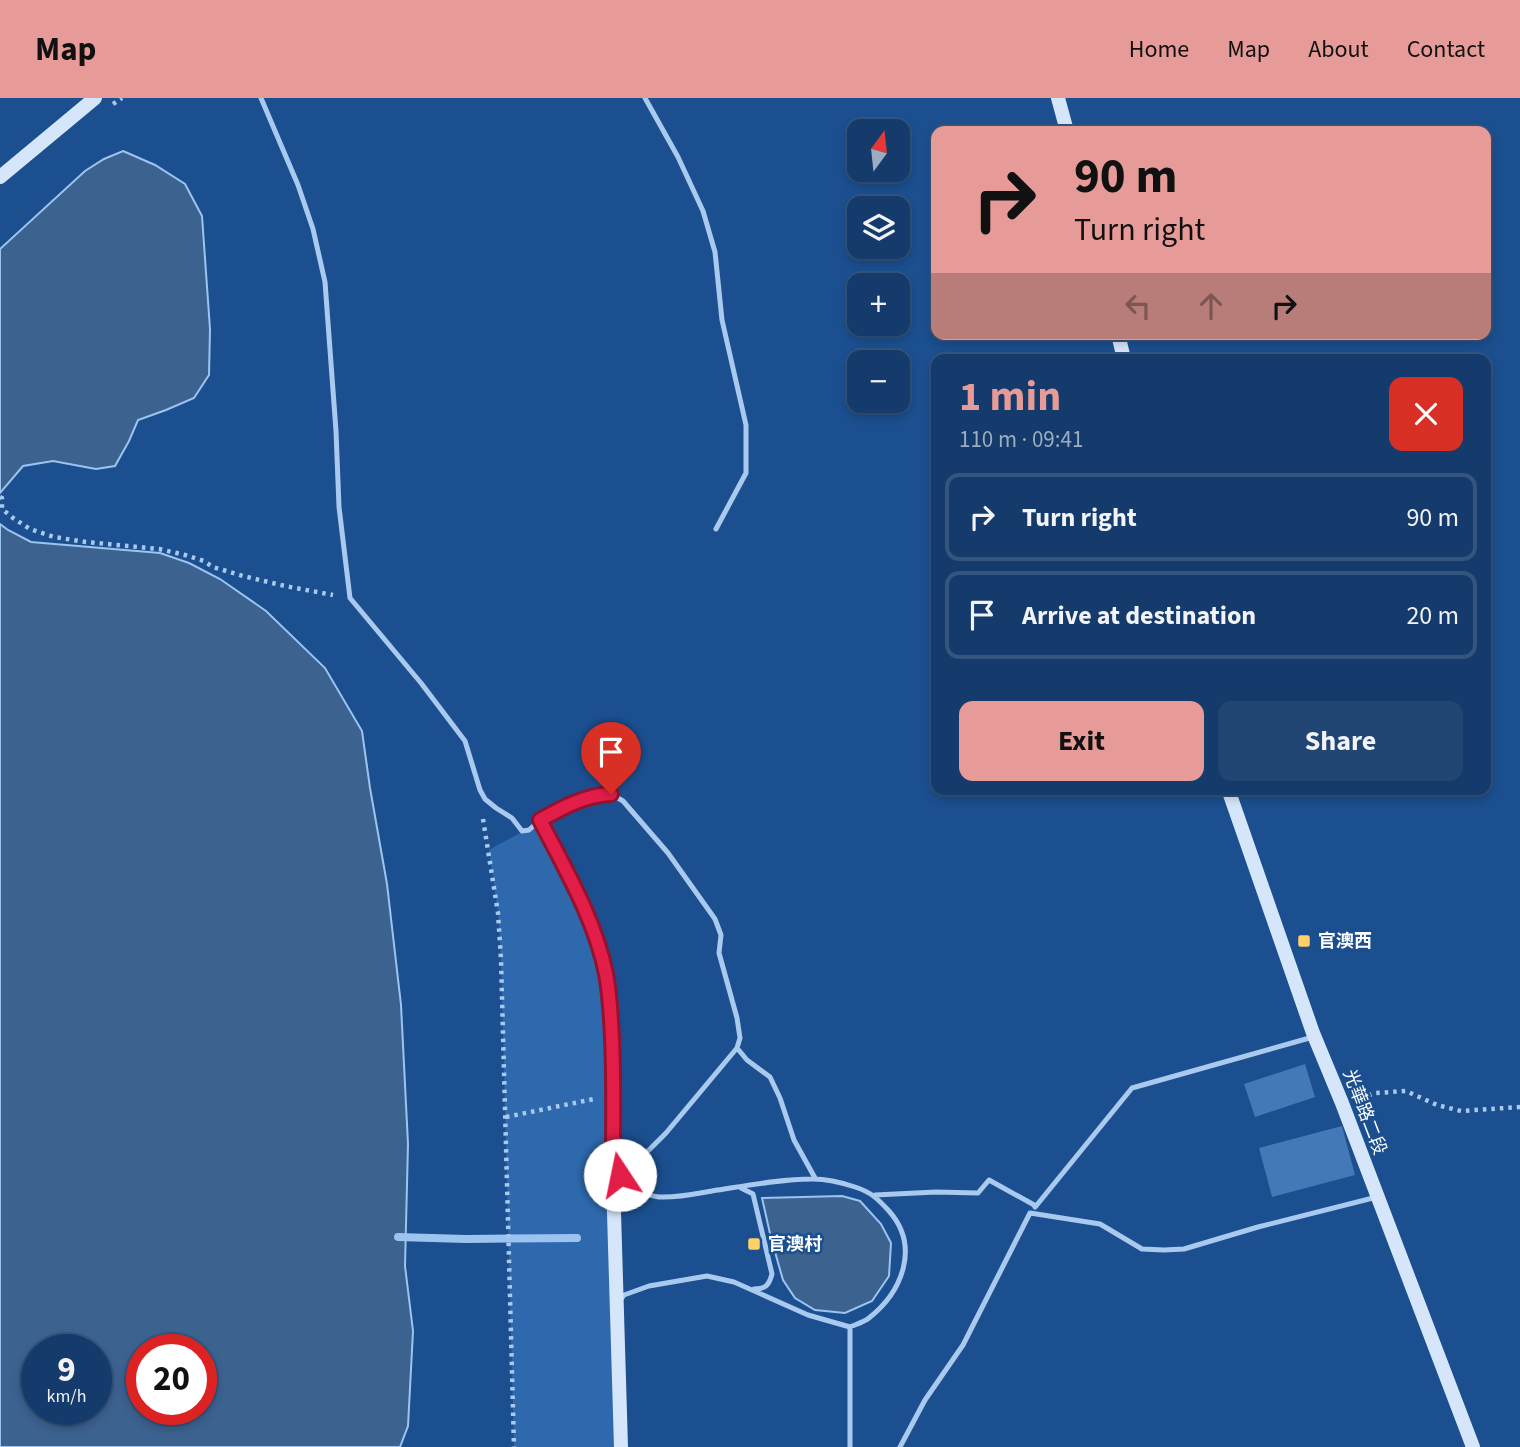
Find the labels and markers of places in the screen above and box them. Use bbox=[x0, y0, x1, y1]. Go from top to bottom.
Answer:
pin bbox=[581, 722, 641, 794]
place label: 官澳西 bbox=[1318, 929, 1372, 954]
marker: 官澳西 bbox=[1296, 933, 1312, 949]
place label: 官澳村 bbox=[768, 1232, 822, 1257]
marker: 官澳村 bbox=[746, 1236, 762, 1252]

